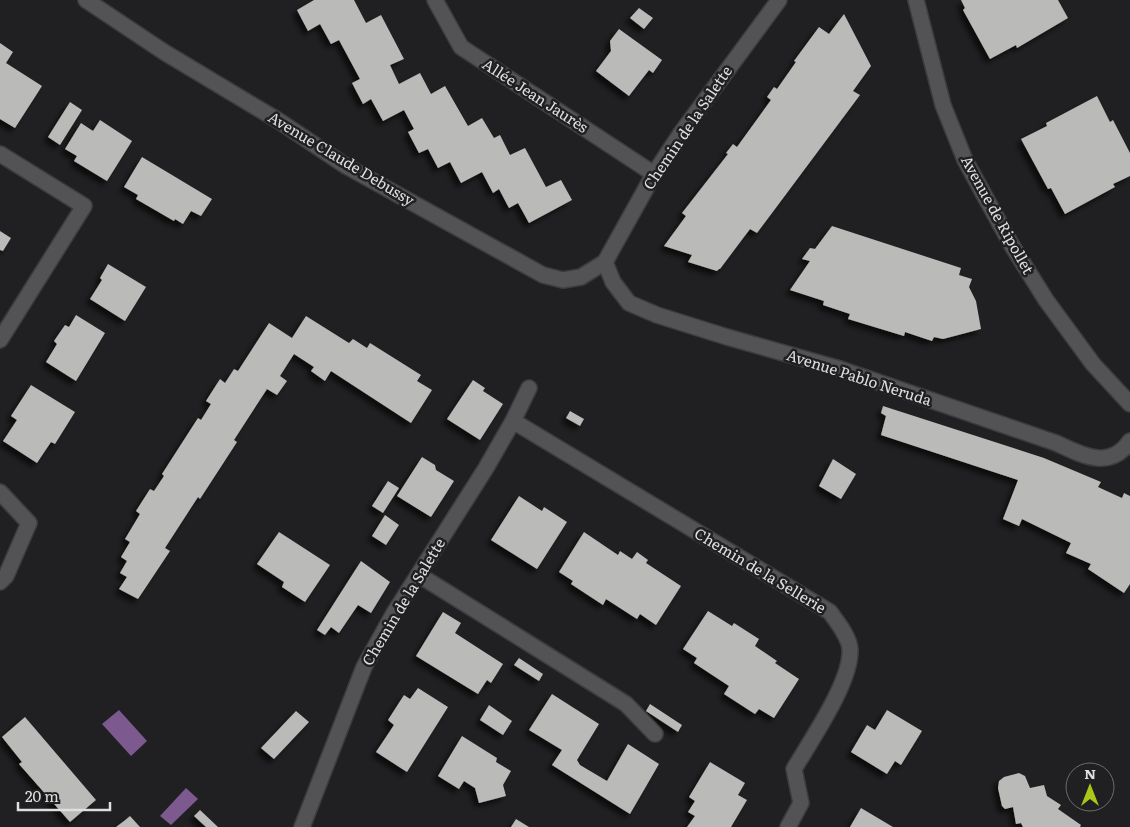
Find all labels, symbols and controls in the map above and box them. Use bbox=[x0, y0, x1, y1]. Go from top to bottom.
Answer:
street label: Allée Jean Jaurès bbox=[478, 52, 593, 138]
street label: Chemin de la Salette bbox=[637, 60, 737, 194]
street label: Avenue Claude Debussy bbox=[264, 105, 420, 211]
street label: Avenue de Ripollet bbox=[956, 151, 1041, 278]
street label: Avenue Pablo Neruda bbox=[784, 342, 936, 411]
street label: Chemin de la Sellerie bbox=[690, 521, 831, 618]
street label: Chemin de la Salette bbox=[355, 533, 450, 669]
north arrow bbox=[1065, 762, 1115, 812]
text: N bbox=[1084, 763, 1096, 783]
scale bar bbox=[18, 780, 110, 812]
text: 20 m bbox=[25, 784, 59, 807]

